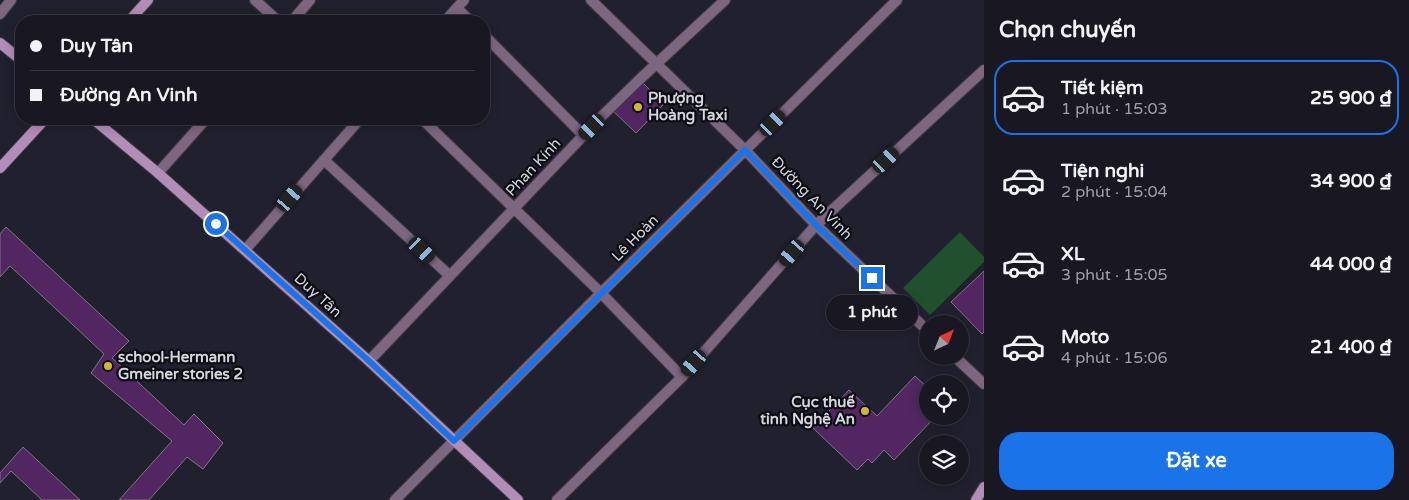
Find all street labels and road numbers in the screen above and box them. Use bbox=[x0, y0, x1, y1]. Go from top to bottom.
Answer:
street label: Phan Kính bbox=[502, 134, 564, 200]
street label: Đường An Vinh bbox=[768, 153, 856, 243]
street label: Lê Hoàn bbox=[608, 211, 662, 265]
street label: Duy Tân bbox=[291, 269, 345, 321]

